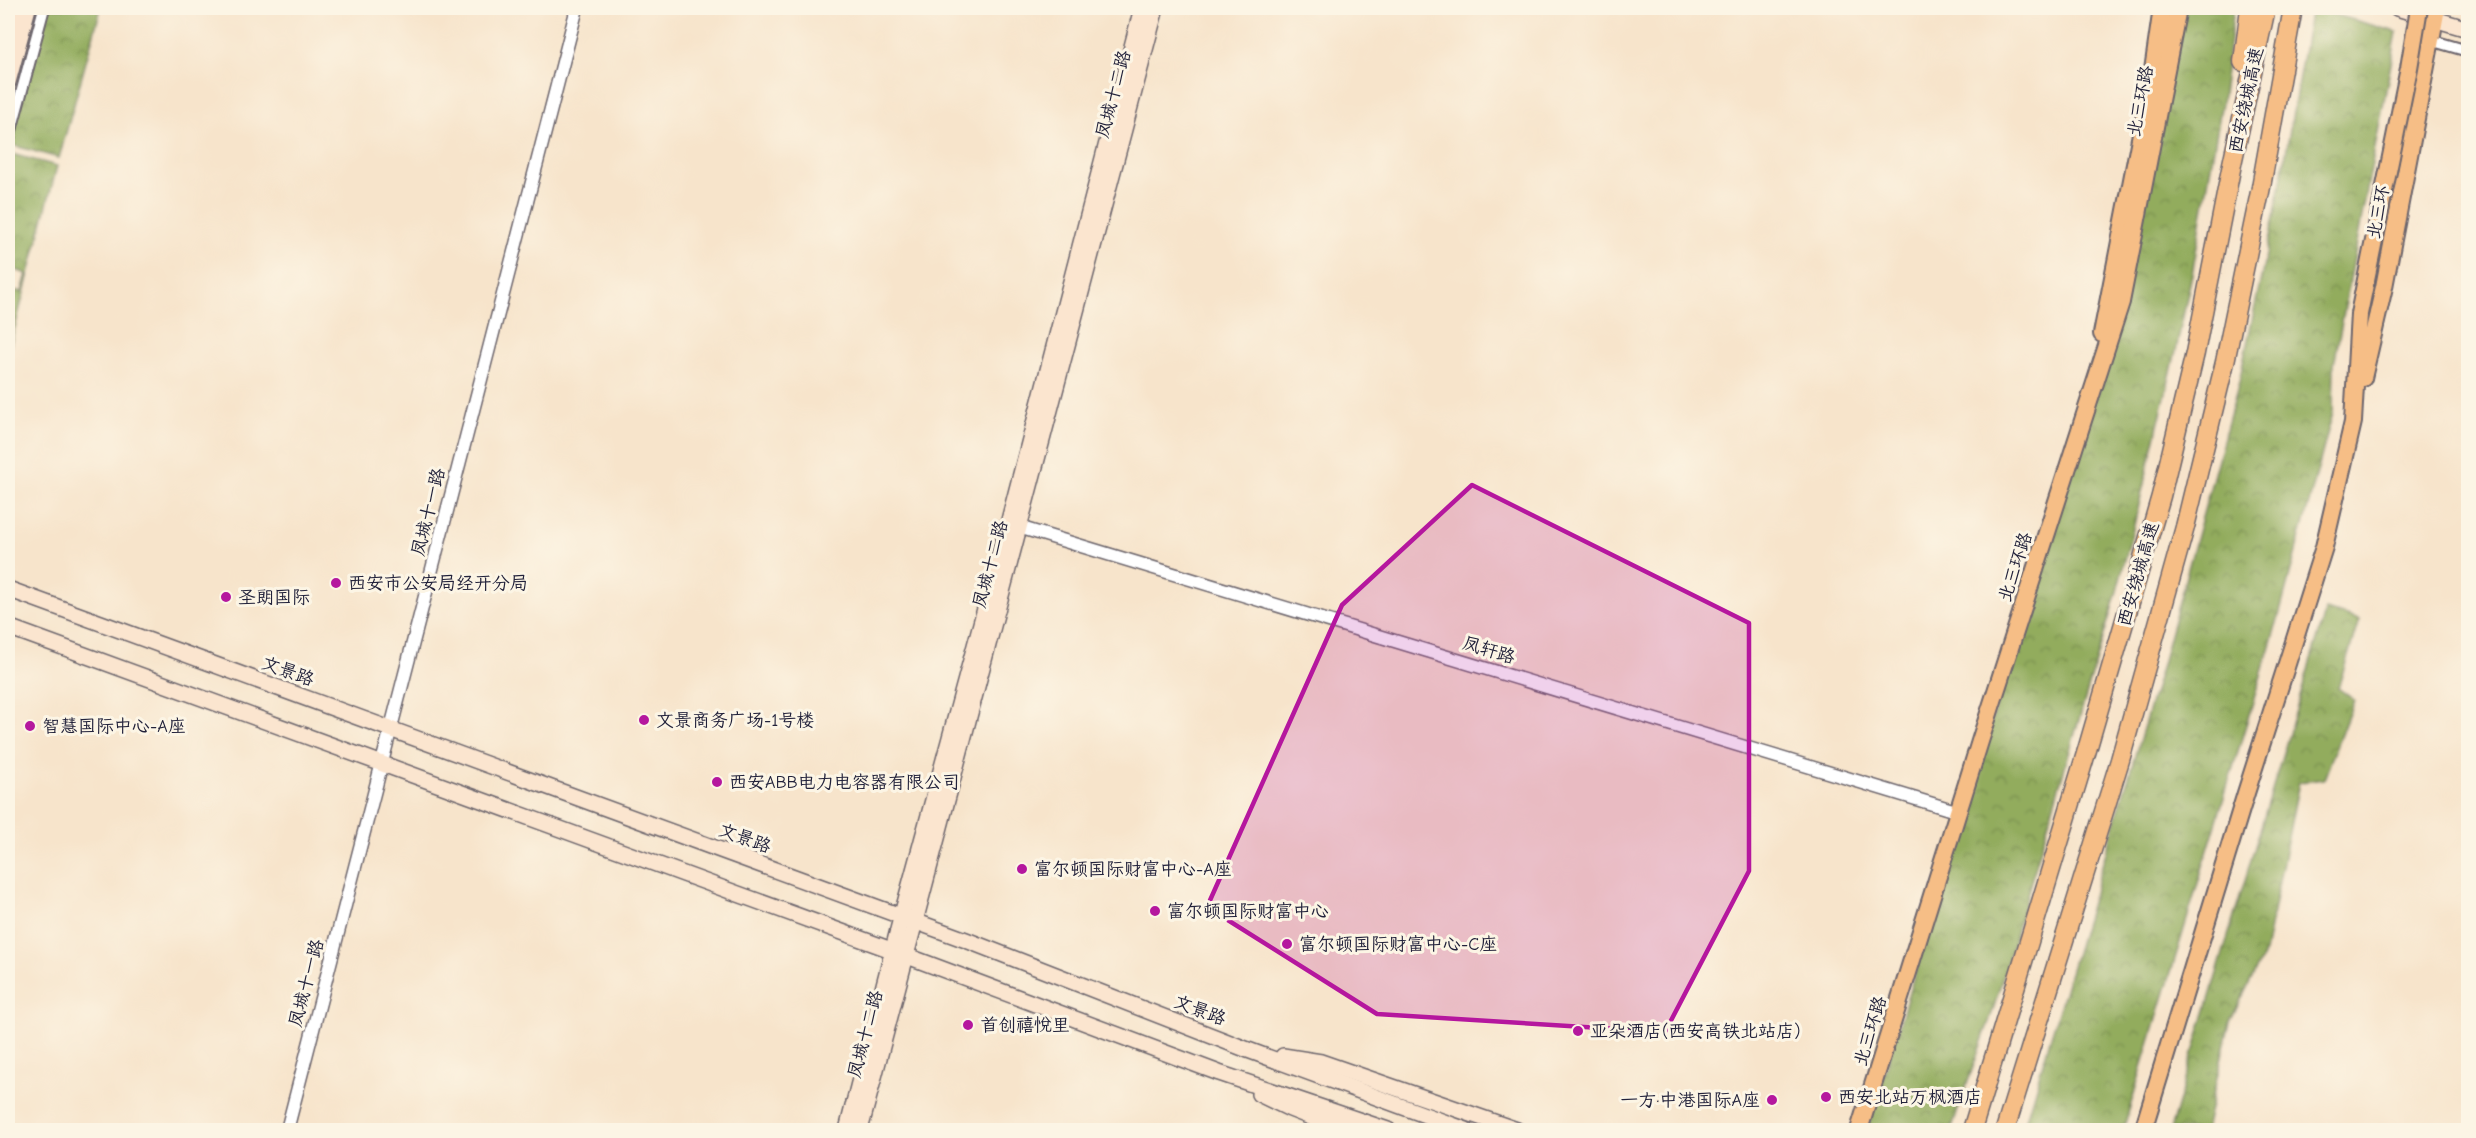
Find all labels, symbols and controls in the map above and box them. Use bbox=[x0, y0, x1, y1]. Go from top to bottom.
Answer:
street label: 西安绕城高速 bbox=[2225, 45, 2268, 155]
street label: 凤城十二路 bbox=[1092, 48, 1135, 140]
street label: 北三环路 bbox=[2123, 64, 2158, 138]
street label: 北三环 bbox=[2363, 184, 2394, 241]
street label: 凤城十一路 bbox=[407, 466, 450, 558]
street label: 凤城十二路 bbox=[969, 518, 1012, 610]
street label: 西安绕城高速 bbox=[2114, 519, 2163, 629]
street label: 北三环路 bbox=[1994, 530, 2037, 605]
place label: 西安市公安局经开分局 bbox=[348, 573, 528, 594]
marker: 西安市公安局经开分局 bbox=[329, 576, 343, 590]
place label: 圣朗国际 bbox=[238, 587, 310, 608]
marker: 圣朗国际 bbox=[219, 590, 233, 604]
street label: 凤轩路 bbox=[1460, 633, 1518, 668]
street label: 文景路 bbox=[259, 652, 317, 691]
place label: 文景商务广场-1号楼 bbox=[656, 710, 814, 731]
marker: 文景商务广场-1号楼 bbox=[637, 713, 651, 727]
place label: 智慧国际中心-A座 bbox=[42, 716, 186, 737]
marker: 智慧国际中心-A座 bbox=[23, 719, 37, 733]
place label: 西安ABB电力电容器有限公司 bbox=[729, 772, 960, 793]
marker: 西安ABB电力电容器有限公司 bbox=[710, 775, 724, 789]
street label: 文景路 bbox=[716, 819, 774, 858]
place label: 富尔顿国际财富中心-A座 bbox=[1034, 859, 1232, 880]
marker: 富尔顿国际财富中心-A座 bbox=[1015, 862, 1029, 876]
place label: 富尔顿国际财富中心 bbox=[1167, 901, 1329, 922]
marker: 富尔顿国际财富中心 bbox=[1148, 904, 1162, 918]
place label: 富尔顿国际财富中心-C座 bbox=[1299, 934, 1497, 955]
street label: 凤城十一路 bbox=[285, 937, 328, 1029]
marker: 富尔顿国际财富中心-C座 bbox=[1280, 937, 1294, 951]
street label: 凤城十二路 bbox=[844, 988, 887, 1080]
street label: 文景路 bbox=[1171, 991, 1229, 1030]
street label: 北三环路 bbox=[1850, 994, 1891, 1069]
place label: 首创禧悦里 bbox=[980, 1015, 1070, 1036]
marker: 首创禧悦里 bbox=[961, 1018, 975, 1032]
place label: 亚朵酒店(西安高铁北站店) bbox=[1590, 1021, 1800, 1042]
marker: 亚朵酒店(西安高铁北站店) bbox=[1571, 1024, 1585, 1038]
place label: 西安北站万枫酒店 bbox=[1838, 1087, 1982, 1108]
place label: 一方·中港国际A座 bbox=[1620, 1090, 1760, 1111]
marker: 西安北站万枫酒店 bbox=[1819, 1090, 1833, 1104]
marker: 一方·中港国际A座 bbox=[1765, 1093, 1779, 1107]

